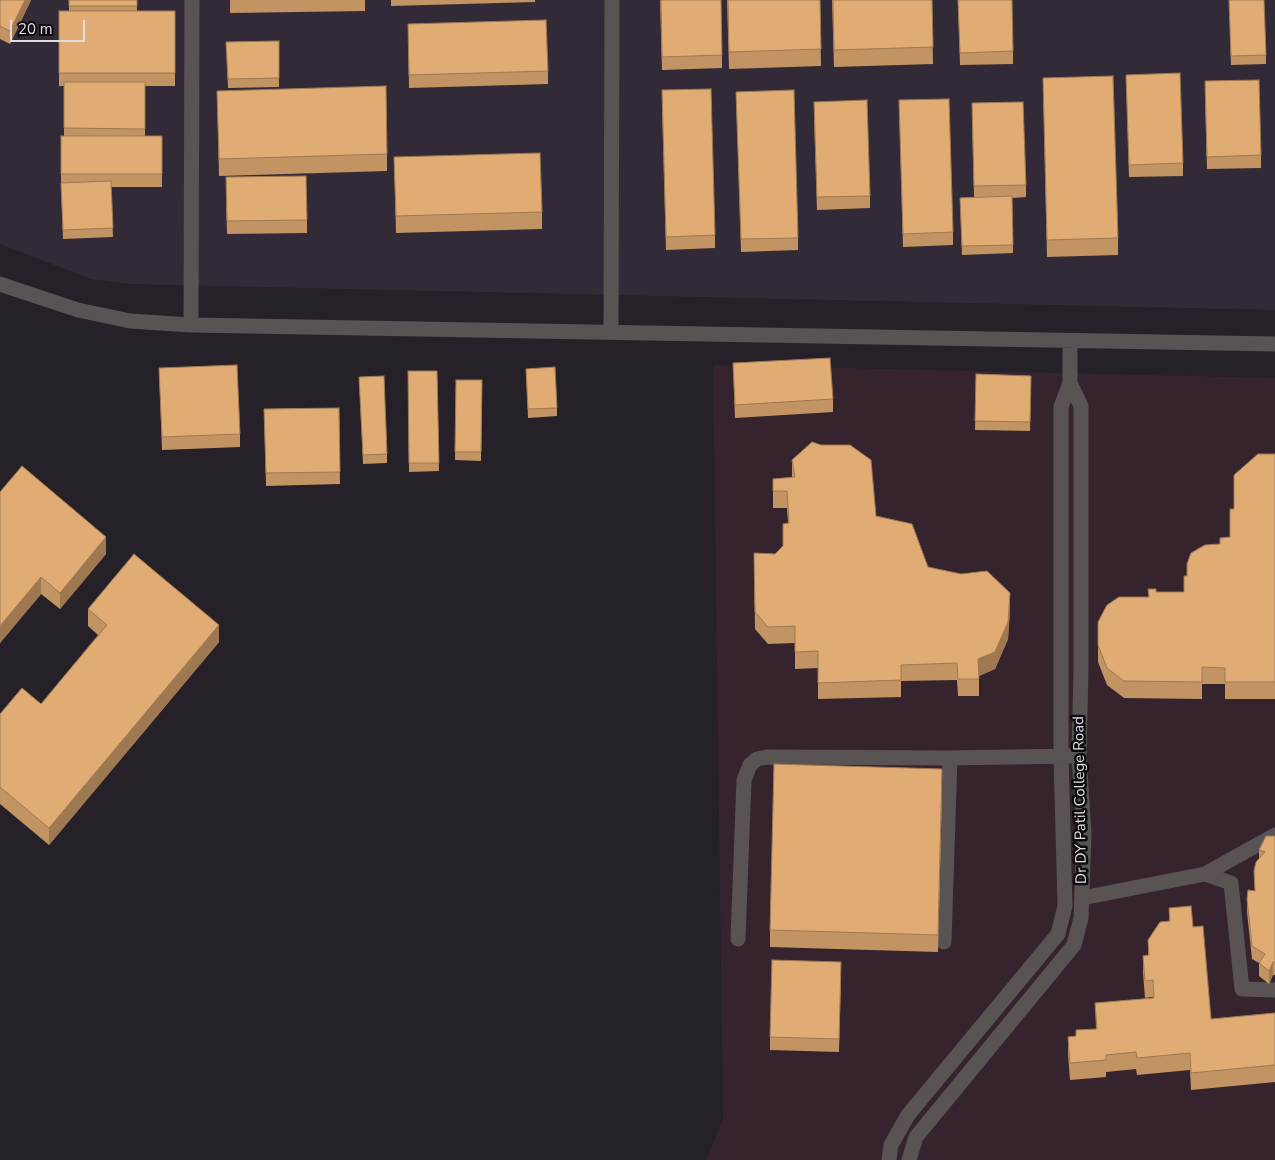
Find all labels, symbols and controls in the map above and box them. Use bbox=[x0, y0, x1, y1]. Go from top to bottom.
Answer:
scale bar bbox=[12, 10, 88, 42]
text: 20 m bbox=[18, 19, 53, 39]
street label: Dr DY Patil College Road bbox=[1071, 716, 1091, 884]

